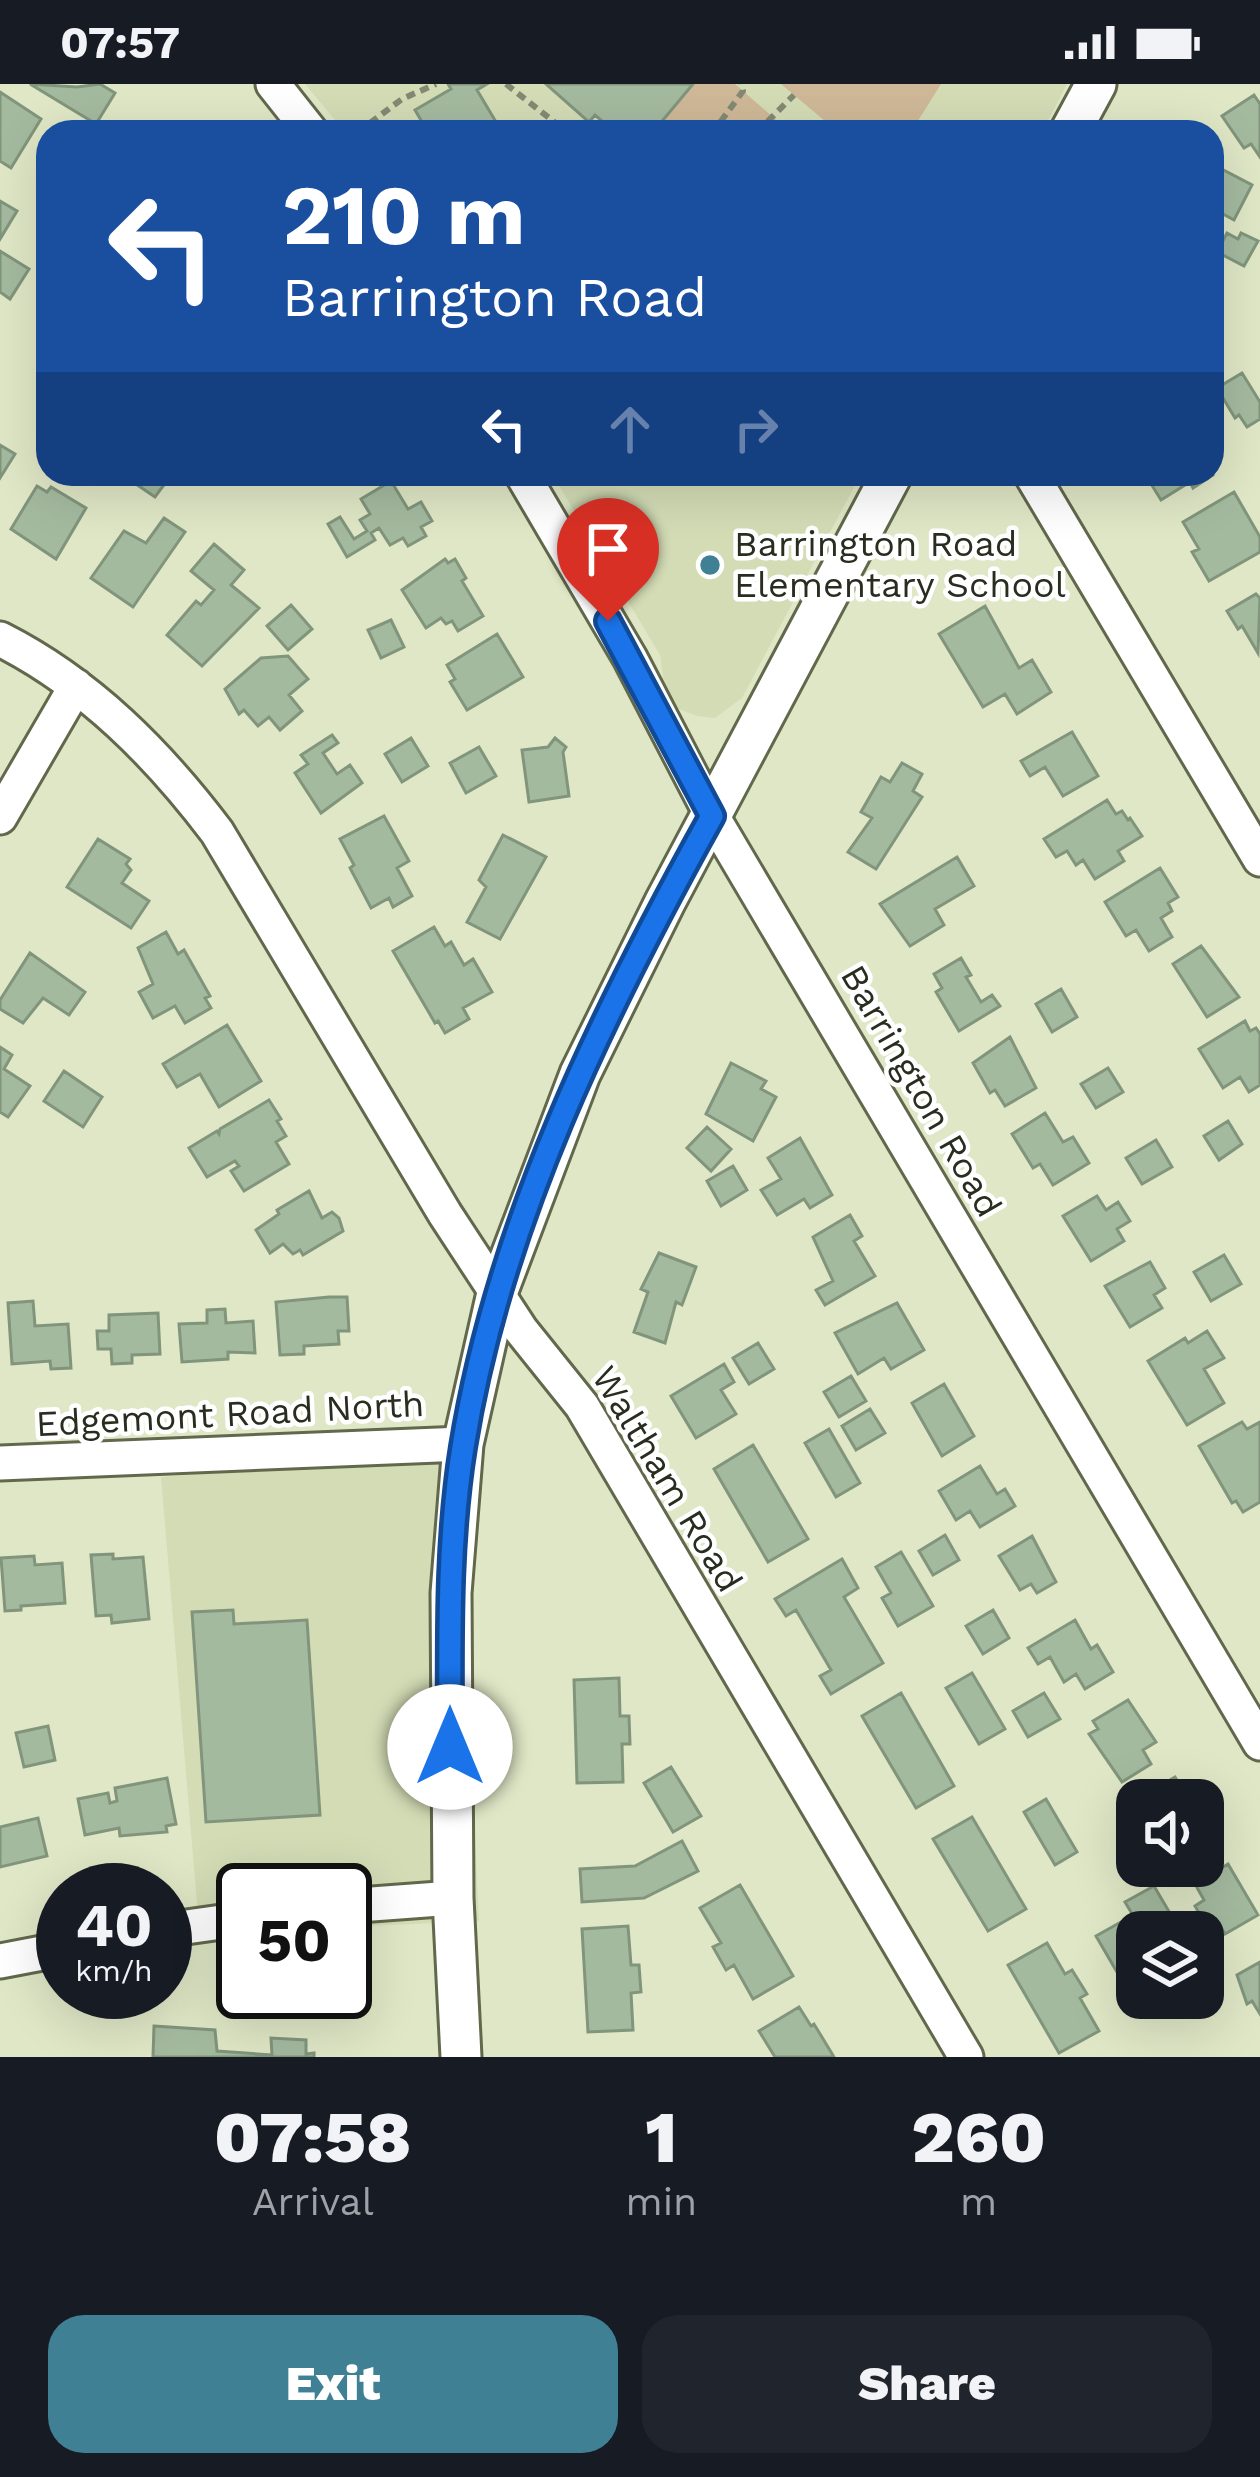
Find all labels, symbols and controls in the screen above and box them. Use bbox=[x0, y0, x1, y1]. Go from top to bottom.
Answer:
text: 07:57 bbox=[60, 16, 180, 69]
text: 210 m bbox=[282, 166, 525, 264]
icon: left bbox=[84, 168, 240, 324]
text: Barrington Road bbox=[282, 266, 707, 329]
icon: left bbox=[471, 396, 537, 462]
icon: ahead bbox=[597, 396, 663, 462]
icon: right bbox=[723, 396, 789, 462]
pin bbox=[557, 498, 659, 621]
icon: arrive bbox=[575, 516, 641, 582]
place label: Barrington Road Elementary School bbox=[734, 523, 1066, 606]
marker: Barrington Road Elementary School bbox=[697, 552, 723, 578]
street label: Barrington Road bbox=[832, 958, 1010, 1224]
street label: Waltham Road bbox=[583, 1358, 751, 1600]
street label: Edgemont Road North bbox=[35, 1383, 425, 1445]
position arrow bbox=[387, 1684, 513, 1810]
map controls bbox=[1116, 1779, 1224, 2019]
button: sound bbox=[1116, 1779, 1224, 1887]
speed limit sign: 50 bbox=[216, 1863, 372, 2019]
text: 40 bbox=[75, 1890, 153, 1961]
button: layers bbox=[1116, 1911, 1224, 2019]
text: km/h bbox=[75, 1953, 153, 1988]
text: 07:58 bbox=[214, 2095, 411, 2179]
text: 1 bbox=[645, 2095, 677, 2179]
text: 260 bbox=[911, 2095, 1046, 2179]
text: Arrival bbox=[252, 2179, 374, 2224]
text: min bbox=[625, 2179, 697, 2224]
text: m bbox=[960, 2179, 997, 2224]
button: Exit bbox=[48, 2315, 618, 2453]
button: Share bbox=[642, 2315, 1212, 2453]

